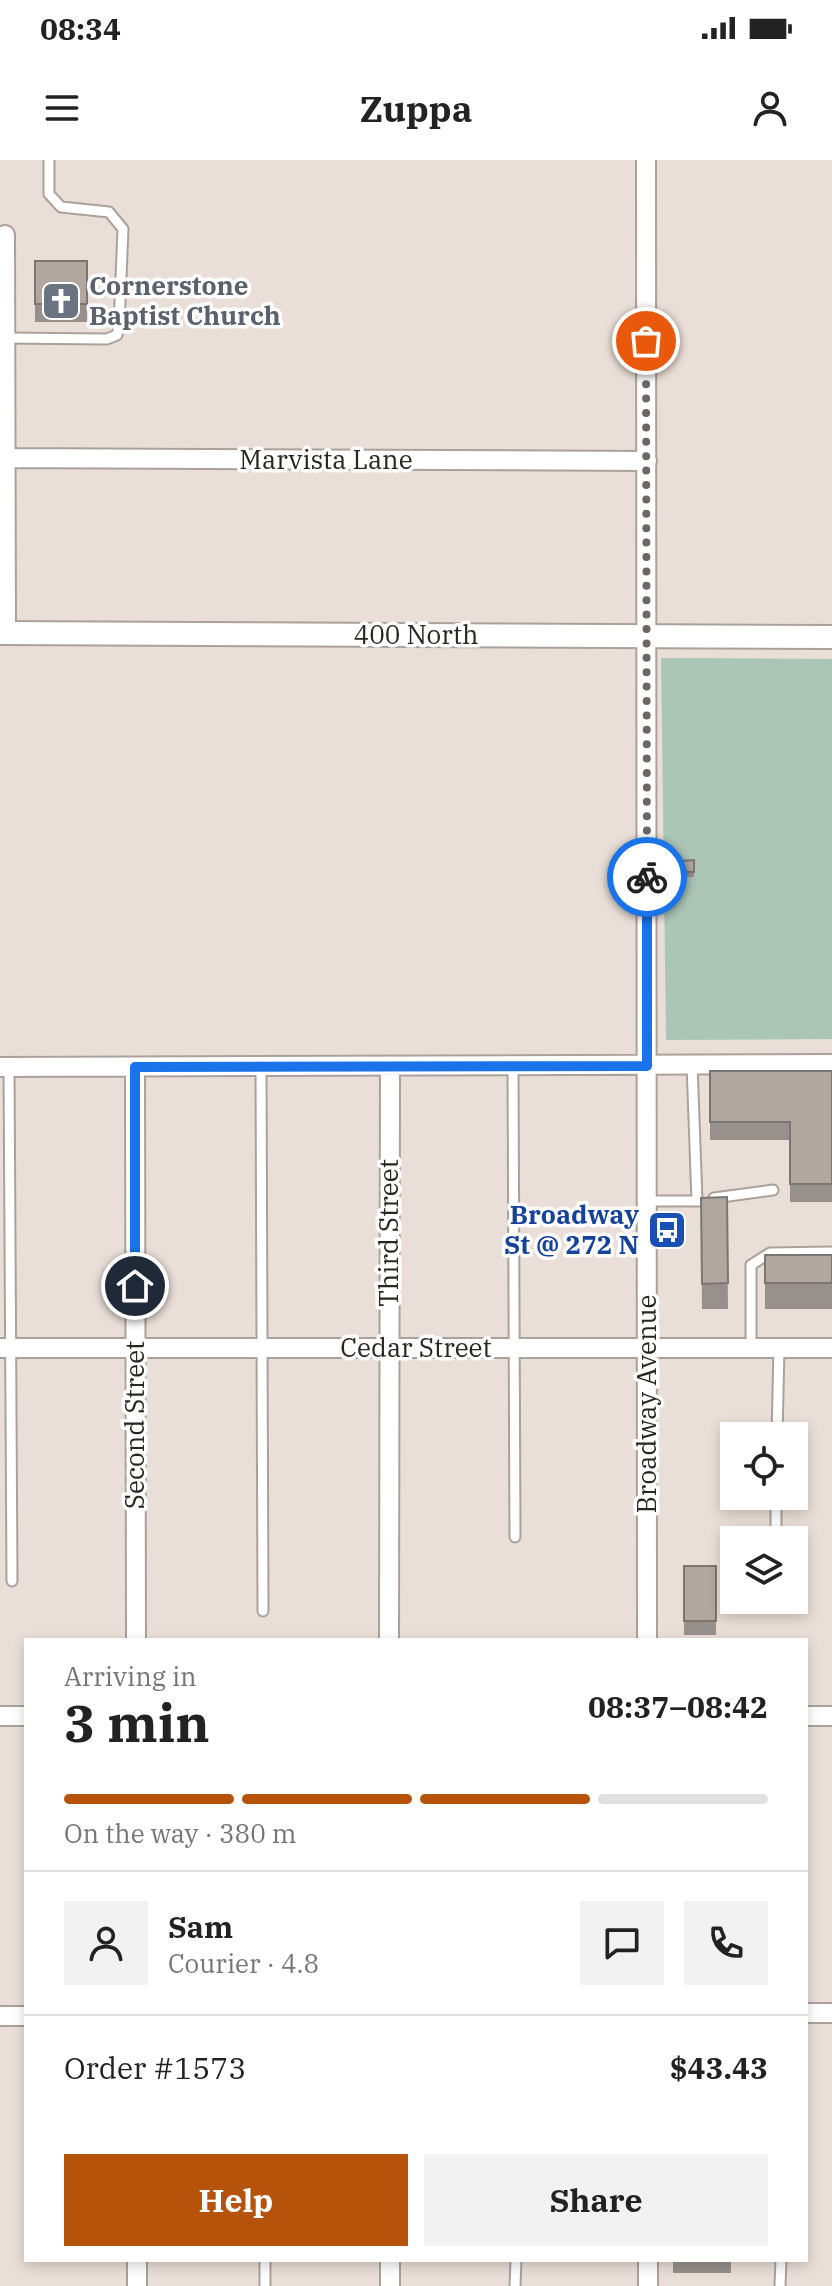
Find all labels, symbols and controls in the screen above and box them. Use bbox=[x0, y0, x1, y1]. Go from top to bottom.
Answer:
text: 08:34 bbox=[40, 9, 121, 48]
text: Zuppa bbox=[359, 85, 473, 132]
icon: menu bbox=[40, 86, 84, 130]
icon: person bbox=[748, 86, 792, 130]
place label: Cornerstone Baptist Church bbox=[89, 268, 281, 332]
church icon: Cornerstone Baptist Church bbox=[40, 280, 82, 322]
pin bbox=[612, 307, 680, 375]
icon: bag bbox=[624, 319, 668, 363]
street label: Marvista Lane bbox=[239, 442, 413, 476]
street label: 400 North bbox=[354, 617, 478, 651]
courier bbox=[607, 837, 687, 917]
icon: bike bbox=[625, 855, 669, 899]
street label: Third Street bbox=[371, 1159, 405, 1307]
place label: Broadway St @ 272 N bbox=[504, 1197, 639, 1261]
bus stop icon: Broadway St @ 272 N bbox=[646, 1209, 688, 1251]
pin bbox=[101, 1252, 169, 1320]
icon: home bbox=[113, 1264, 157, 1308]
street label: Broadway Avenue bbox=[629, 1294, 663, 1514]
street label: Cedar Street bbox=[340, 1330, 492, 1364]
street label: Second Street bbox=[117, 1341, 151, 1509]
map controls bbox=[720, 1422, 808, 1614]
button: locate bbox=[720, 1422, 808, 1510]
button: layers bbox=[720, 1526, 808, 1614]
text: Arriving in bbox=[64, 1659, 197, 1693]
text: 08:37–08:42 bbox=[588, 1687, 768, 1726]
text: 3 min bbox=[64, 1689, 210, 1756]
text: On the way · 380 m bbox=[64, 1816, 297, 1850]
button: person bbox=[64, 1901, 148, 1985]
button: chat bbox=[580, 1901, 664, 1985]
button: phone bbox=[684, 1901, 768, 1985]
text: Sam bbox=[168, 1907, 233, 1946]
text: Courier · 4.8 bbox=[168, 1946, 319, 1980]
text: Order #1573 bbox=[64, 2048, 246, 2087]
text: $43.43 bbox=[670, 2048, 768, 2087]
button: Help bbox=[64, 2154, 408, 2246]
button: Share bbox=[424, 2154, 768, 2246]

